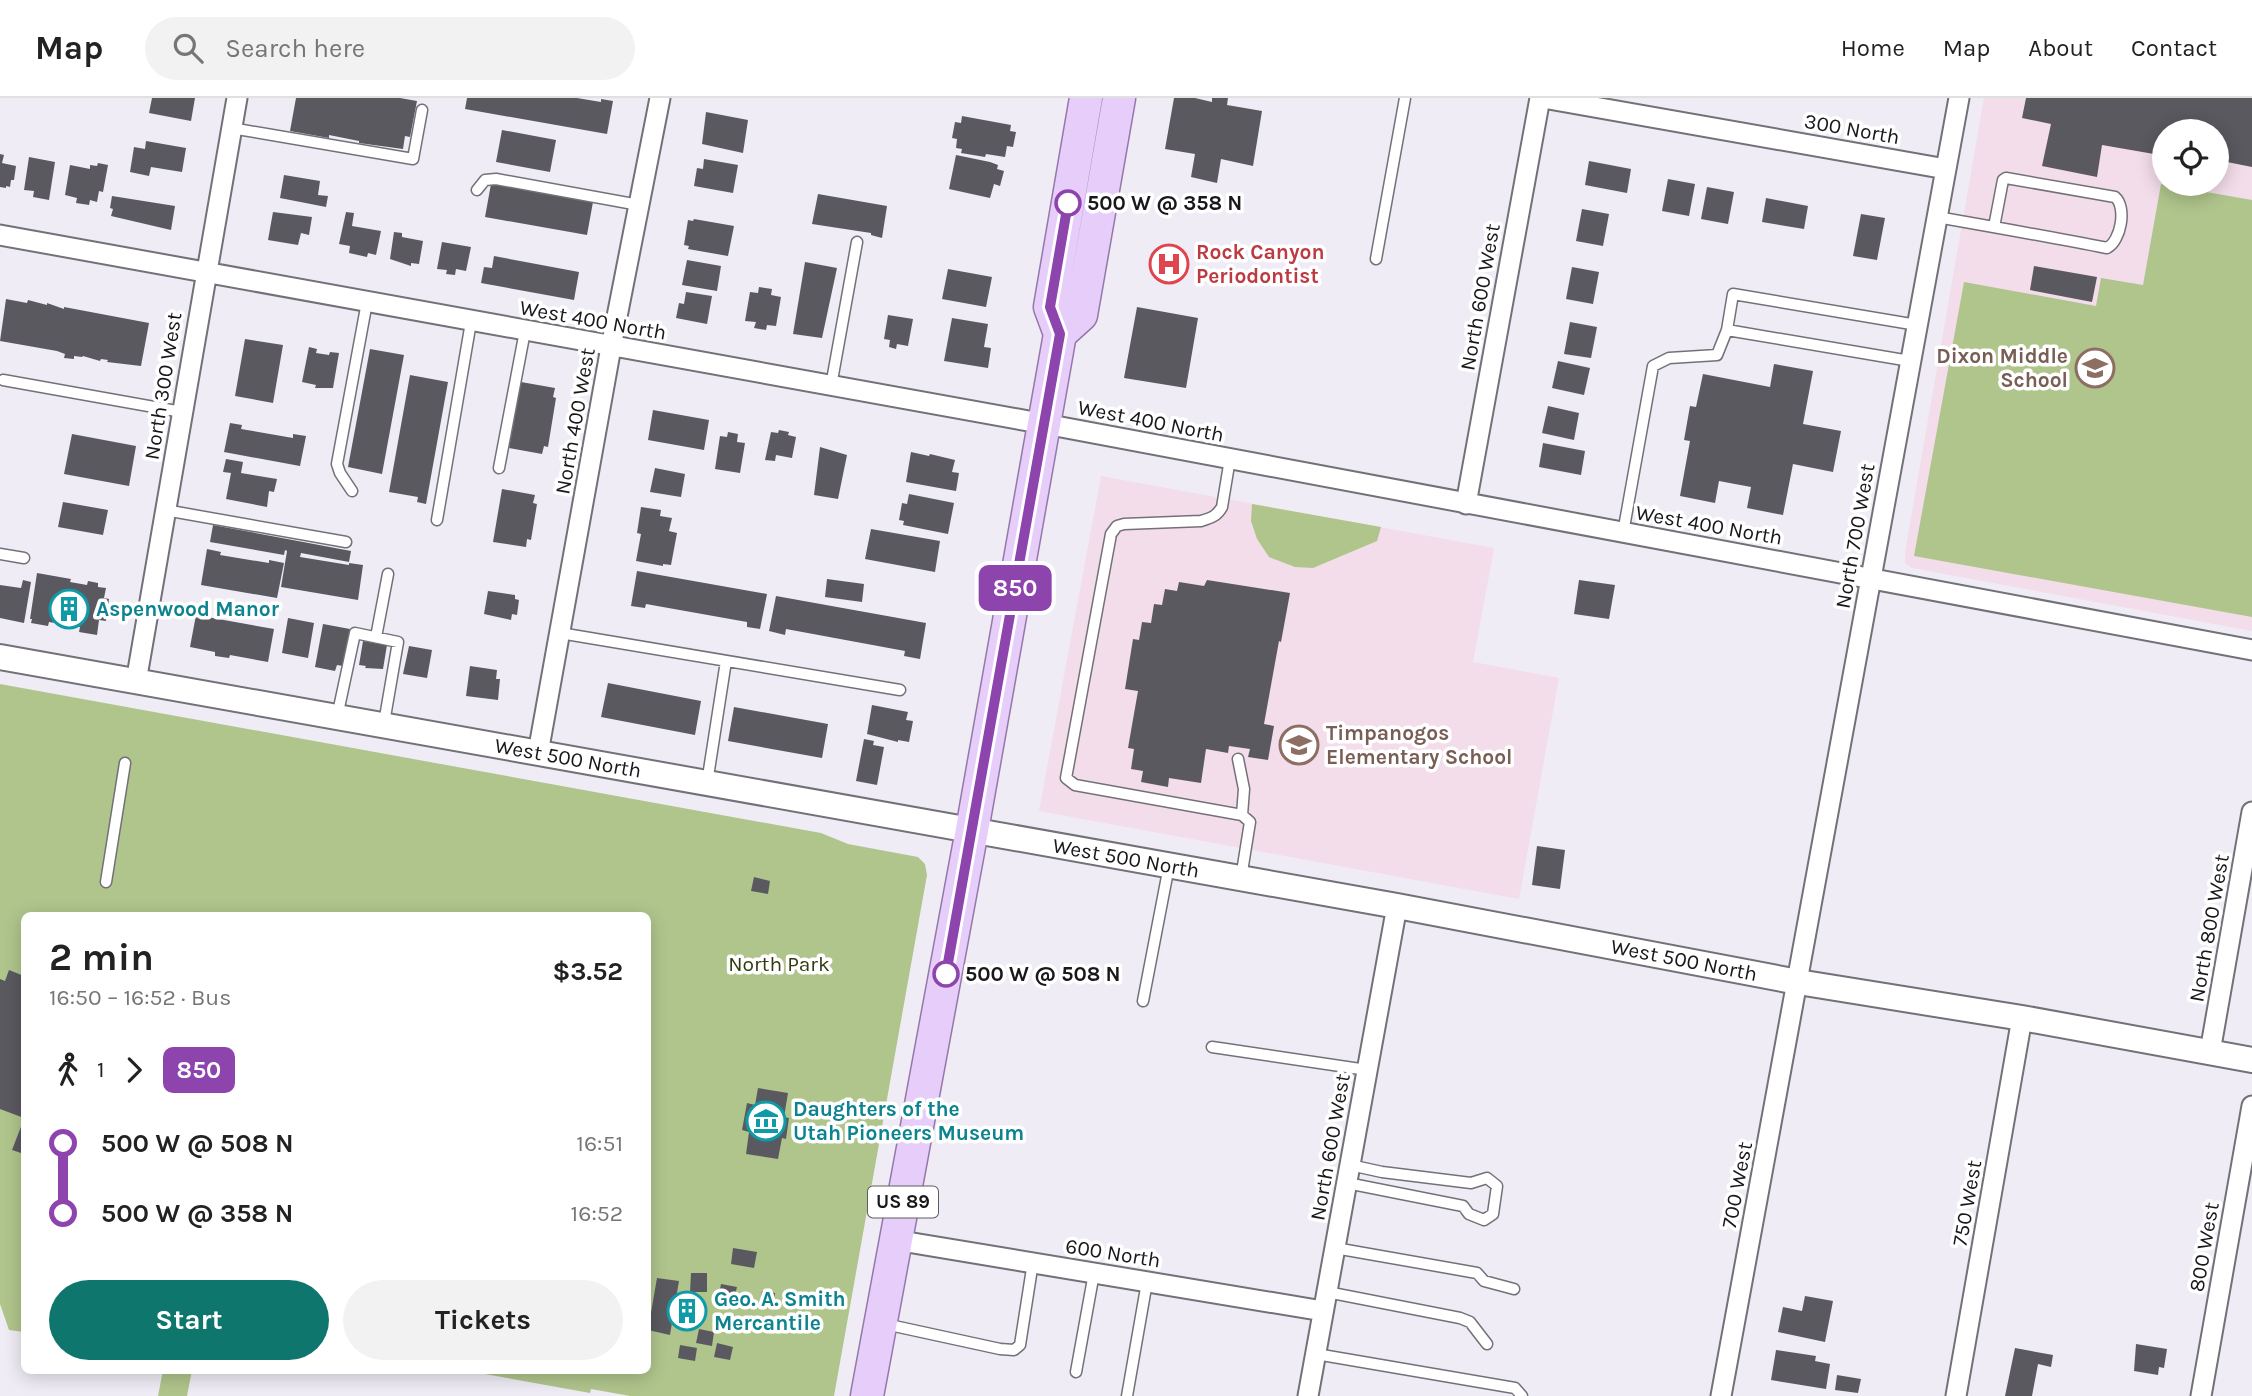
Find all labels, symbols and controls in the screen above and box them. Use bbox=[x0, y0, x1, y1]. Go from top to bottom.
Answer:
search box bbox=[145, 17, 635, 80]
text: Map bbox=[35, 29, 103, 67]
icon: search bbox=[169, 29, 207, 67]
text: Search here bbox=[225, 33, 365, 64]
text: Home bbox=[1841, 34, 1905, 62]
text: Map bbox=[1943, 34, 1990, 62]
text: About bbox=[2028, 34, 2093, 62]
text: Contact bbox=[2131, 34, 2217, 62]
street label: 300 North bbox=[1802, 109, 1902, 149]
map controls bbox=[2152, 119, 2229, 196]
button: locate bbox=[2152, 119, 2229, 196]
marker: 500 W @ 358 N bbox=[1055, 190, 1081, 216]
place label: 500 W @ 358 N bbox=[1087, 191, 1242, 215]
street label: North 600 West bbox=[1455, 222, 1505, 372]
place label: Rock Canyon Periodontist bbox=[1196, 240, 1324, 288]
hospital icon: Rock Canyon Periodontist bbox=[1148, 243, 1190, 285]
street label: West 400 North bbox=[518, 295, 668, 345]
street label: North 300 West bbox=[139, 310, 187, 462]
place label: Dixon Middle School bbox=[1936, 344, 2068, 392]
street label: North 400 West bbox=[550, 346, 600, 496]
school or university icon: Dixon Middle School bbox=[2074, 347, 2116, 389]
street label: West 400 North bbox=[1076, 395, 1226, 447]
street label: North 700 West bbox=[1830, 462, 1880, 610]
street label: West 400 North bbox=[1634, 500, 1784, 550]
line badge: 850 bbox=[975, 565, 1055, 611]
text: 850 bbox=[993, 574, 1037, 602]
building icon: Aspenwood Manor bbox=[48, 588, 90, 630]
place label: Aspenwood Manor bbox=[96, 597, 280, 621]
place label: Timpanogos Elementary School bbox=[1326, 721, 1512, 769]
school or university icon: Timpanogos Elementary School bbox=[1278, 724, 1320, 766]
street label: West 500 North bbox=[493, 733, 643, 783]
street label: West 500 North bbox=[1051, 833, 1201, 883]
street label: North 800 West bbox=[2184, 852, 2234, 1004]
street label: West 500 North bbox=[1609, 934, 1759, 986]
text: 2 min bbox=[49, 935, 154, 980]
park label: North Park bbox=[728, 952, 830, 976]
text: $3.52 bbox=[552, 956, 623, 987]
marker: 500 W @ 508 N bbox=[933, 961, 959, 987]
place label: 500 W @ 508 N bbox=[965, 962, 1121, 986]
text: 16:50 – 16:52 · Bus bbox=[49, 984, 231, 1011]
icon: walk bbox=[49, 1051, 87, 1089]
icon: forward bbox=[115, 1051, 153, 1089]
text: 1 bbox=[97, 1056, 105, 1083]
text: 850 bbox=[177, 1056, 221, 1084]
street label: North 600 West bbox=[1305, 1072, 1355, 1222]
place label: Daughters of the Utah Pioneers Museum bbox=[793, 1097, 1024, 1145]
museum icon: Daughters of the Utah Pioneers Museum bbox=[745, 1100, 787, 1142]
text: 500 W @ 508 N bbox=[101, 1128, 294, 1159]
text: 16:51 bbox=[576, 1130, 623, 1157]
street label: 700 West bbox=[1717, 1140, 1757, 1230]
street label: 750 West bbox=[1948, 1158, 1986, 1248]
road number: US 89 bbox=[868, 1186, 938, 1218]
text: 500 W @ 358 N bbox=[101, 1198, 293, 1229]
text: 16:52 bbox=[571, 1200, 623, 1227]
street label: 800 West bbox=[2184, 1200, 2224, 1294]
street label: 600 North bbox=[1064, 1234, 1162, 1272]
button: Start bbox=[49, 1280, 329, 1360]
button: Tickets bbox=[343, 1280, 623, 1360]
place label: Geo. A. Smith Mercantile bbox=[714, 1287, 846, 1335]
building icon: Geo. A. Smith Mercantile bbox=[666, 1290, 708, 1332]

